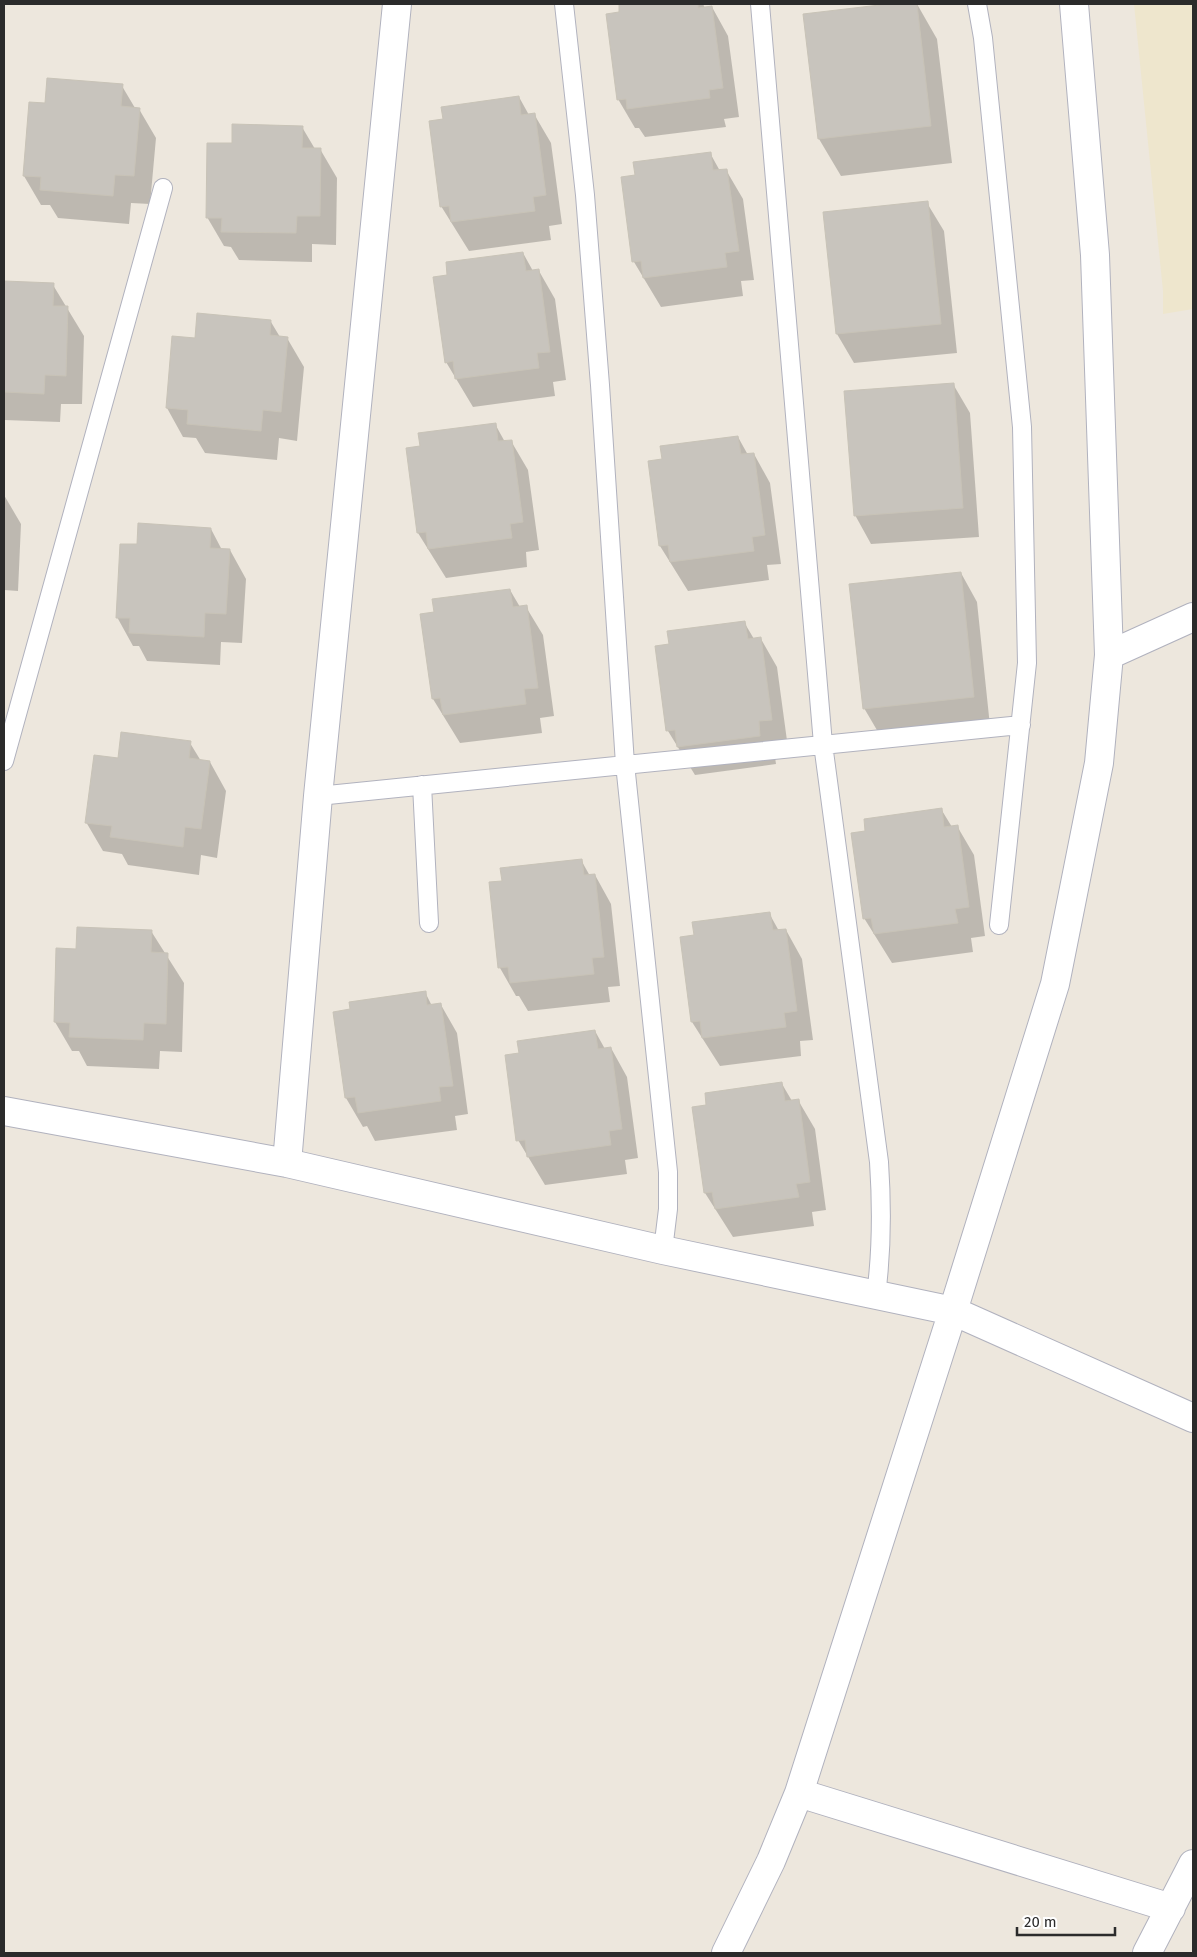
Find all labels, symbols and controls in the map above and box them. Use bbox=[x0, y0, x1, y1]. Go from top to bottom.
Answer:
scale bar bbox=[1017, 1904, 1114, 1936]
text: 20 m bbox=[1024, 1913, 1057, 1931]

